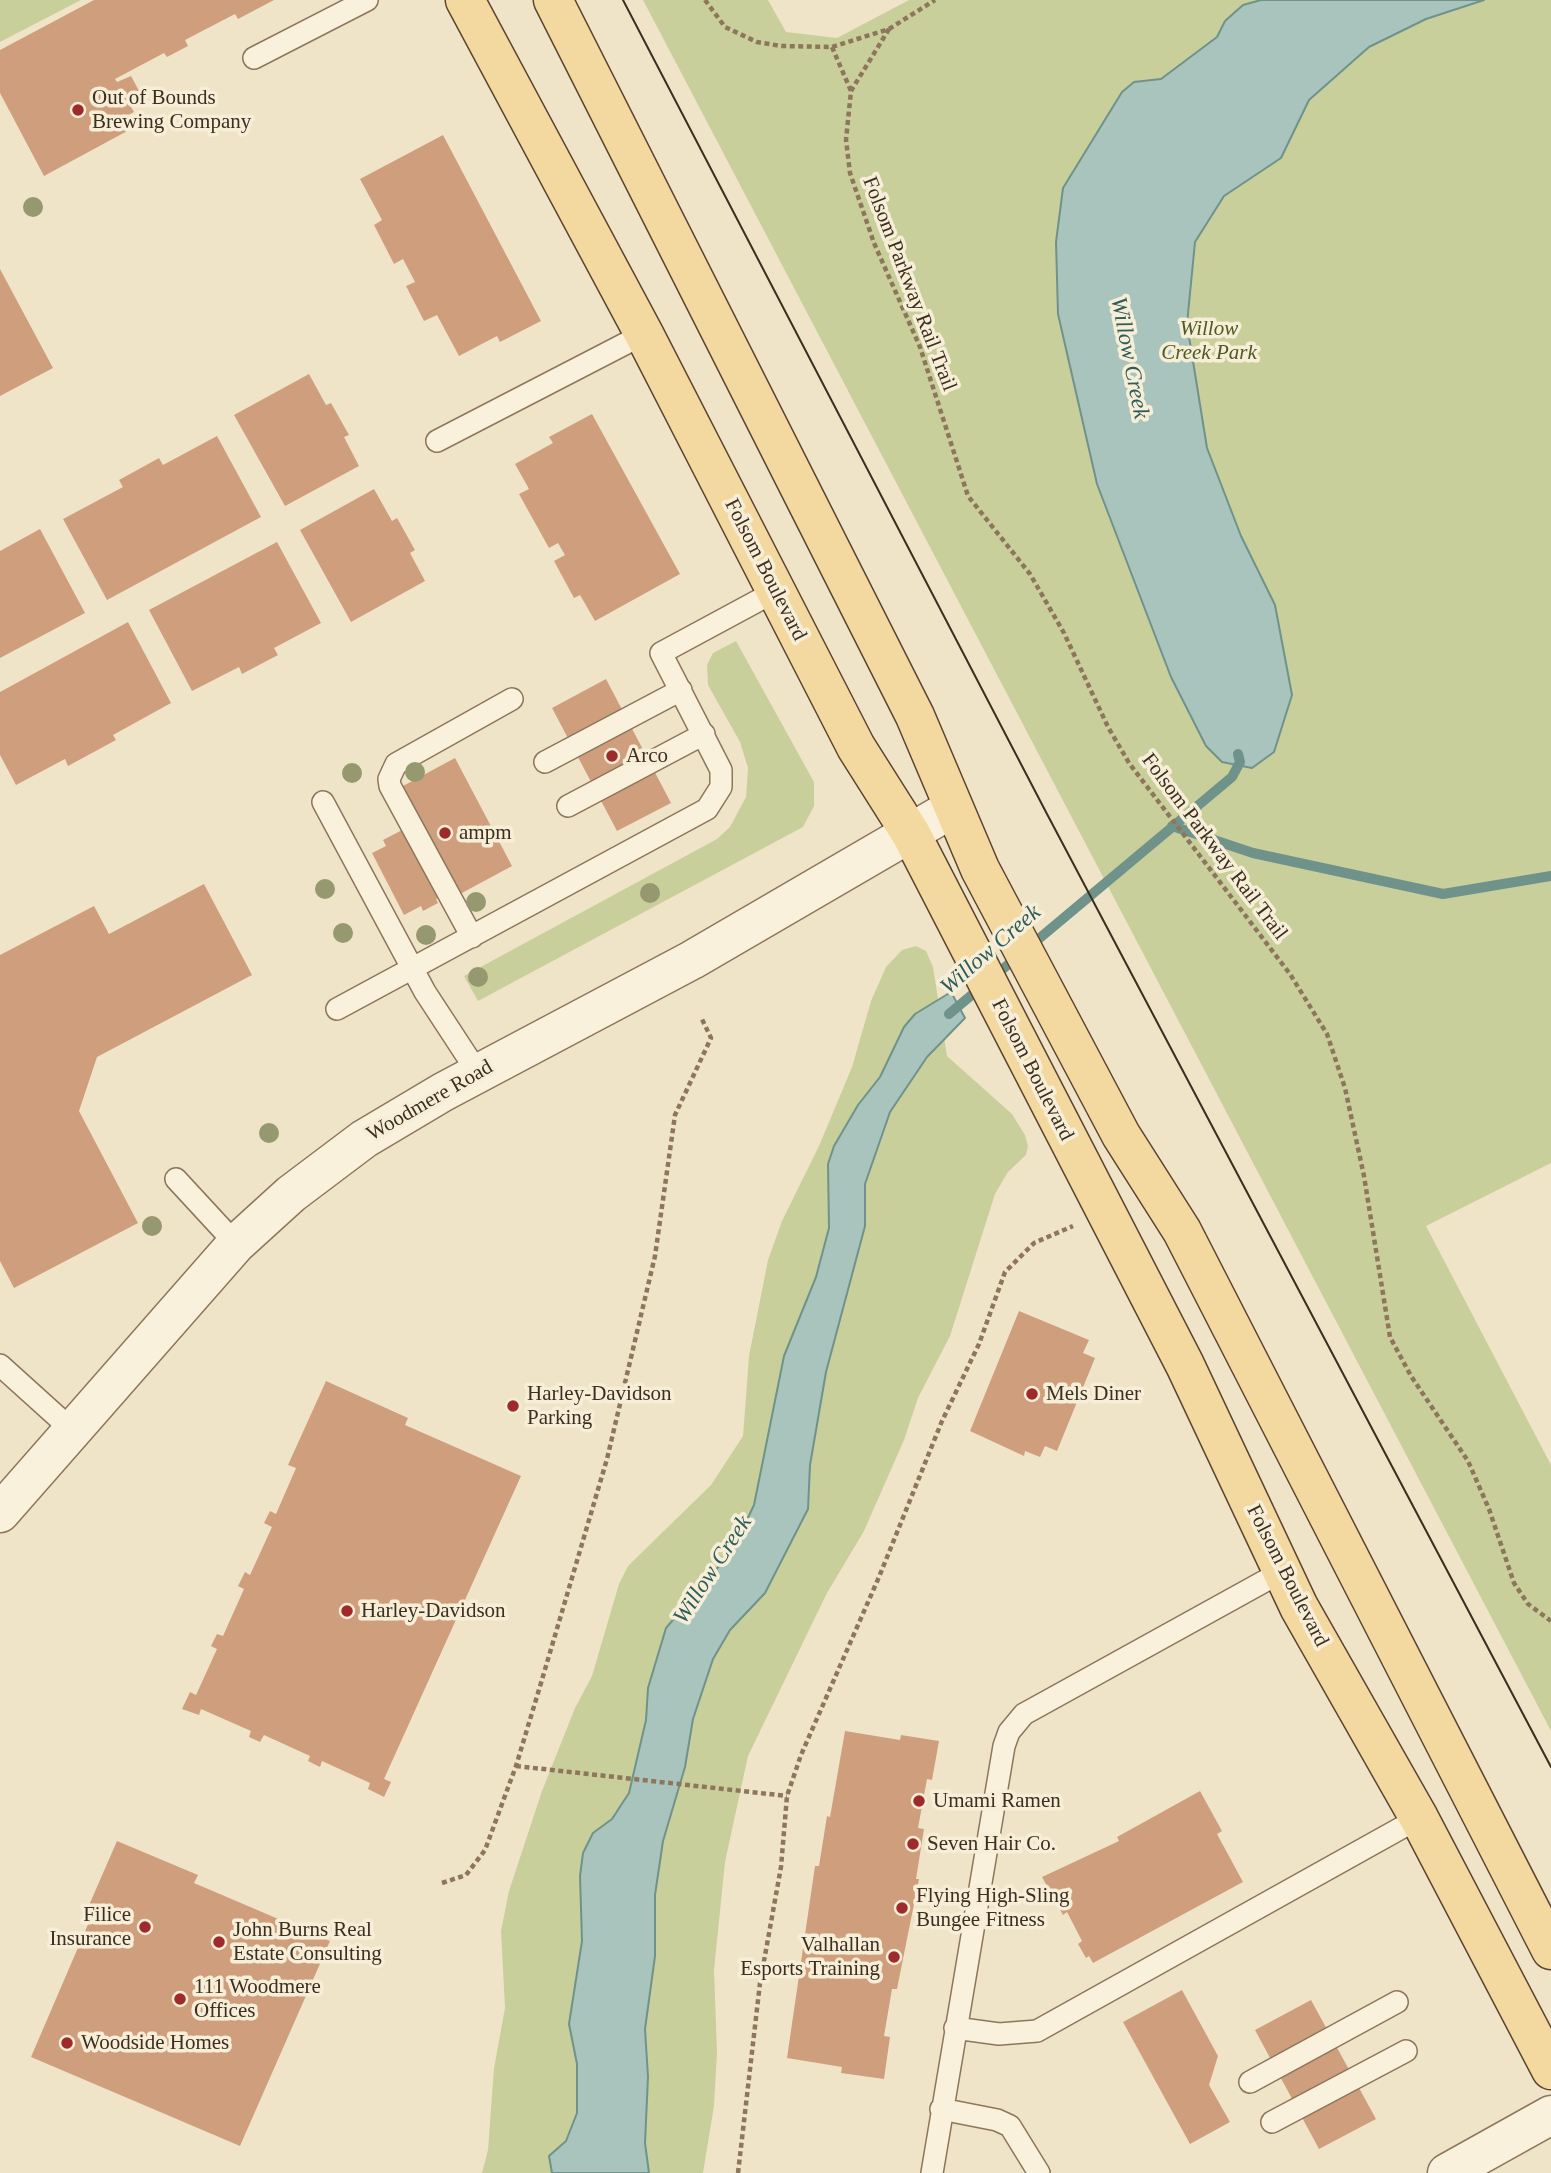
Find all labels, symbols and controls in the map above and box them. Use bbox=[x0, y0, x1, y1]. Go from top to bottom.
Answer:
place label: Out of Bounds Brewing Company bbox=[92, 85, 251, 135]
marker: Out of Bounds Brewing Company bbox=[70, 102, 86, 118]
street label: Folsom Parkway Rail Trail bbox=[857, 173, 961, 395]
water label: Willow Creek bbox=[1104, 295, 1154, 421]
park label: Willow Creek Park bbox=[1161, 316, 1257, 366]
street label: Folsom Boulevard bbox=[718, 495, 812, 645]
place label: Arco bbox=[626, 743, 668, 769]
marker: Arco bbox=[604, 748, 620, 764]
street label: Folsom Parkway Rail Trail bbox=[1136, 749, 1292, 945]
place label: ampm bbox=[459, 820, 511, 846]
marker: ampm bbox=[437, 825, 453, 841]
water label: Willow Creek bbox=[935, 899, 1047, 1001]
street label: Folsom Boulevard bbox=[985, 995, 1079, 1145]
street label: Woodmere Road bbox=[363, 1055, 497, 1147]
place label: Harley-Davidson Parking bbox=[527, 1381, 672, 1431]
place label: Mels Diner bbox=[1046, 1381, 1141, 1407]
marker: Mels Diner bbox=[1024, 1386, 1040, 1402]
marker: Harley-Davidson Parking bbox=[505, 1398, 521, 1414]
street label: Folsom Boulevard bbox=[1240, 1501, 1334, 1651]
water label: Willow Creek bbox=[668, 1511, 758, 1629]
place label: Harley-Davidson bbox=[361, 1598, 506, 1624]
marker: Harley-Davidson bbox=[339, 1603, 355, 1619]
place label: Umami Ramen bbox=[933, 1788, 1061, 1814]
marker: Umami Ramen bbox=[911, 1793, 927, 1809]
place label: Seven Hair Co. bbox=[927, 1831, 1056, 1857]
marker: Seven Hair Co. bbox=[905, 1836, 921, 1852]
place label: Flying High-Sling Bungee Fitness bbox=[916, 1883, 1069, 1933]
marker: Flying High-Sling Bungee Fitness bbox=[894, 1900, 910, 1916]
place label: Filice Insurance bbox=[49, 1902, 131, 1952]
place label: John Burns Real Estate Consulting bbox=[233, 1917, 382, 1967]
marker: Filice Insurance bbox=[137, 1919, 153, 1935]
place label: Valhallan Esports Training bbox=[740, 1932, 880, 1982]
marker: John Burns Real Estate Consulting bbox=[211, 1934, 227, 1950]
marker: Valhallan Esports Training bbox=[886, 1949, 902, 1965]
place label: 111 Woodmere Offices bbox=[194, 1974, 321, 2024]
marker: 111 Woodmere Offices bbox=[172, 1991, 188, 2007]
place label: Woodside Homes bbox=[81, 2030, 229, 2056]
marker: Woodside Homes bbox=[59, 2035, 75, 2051]

